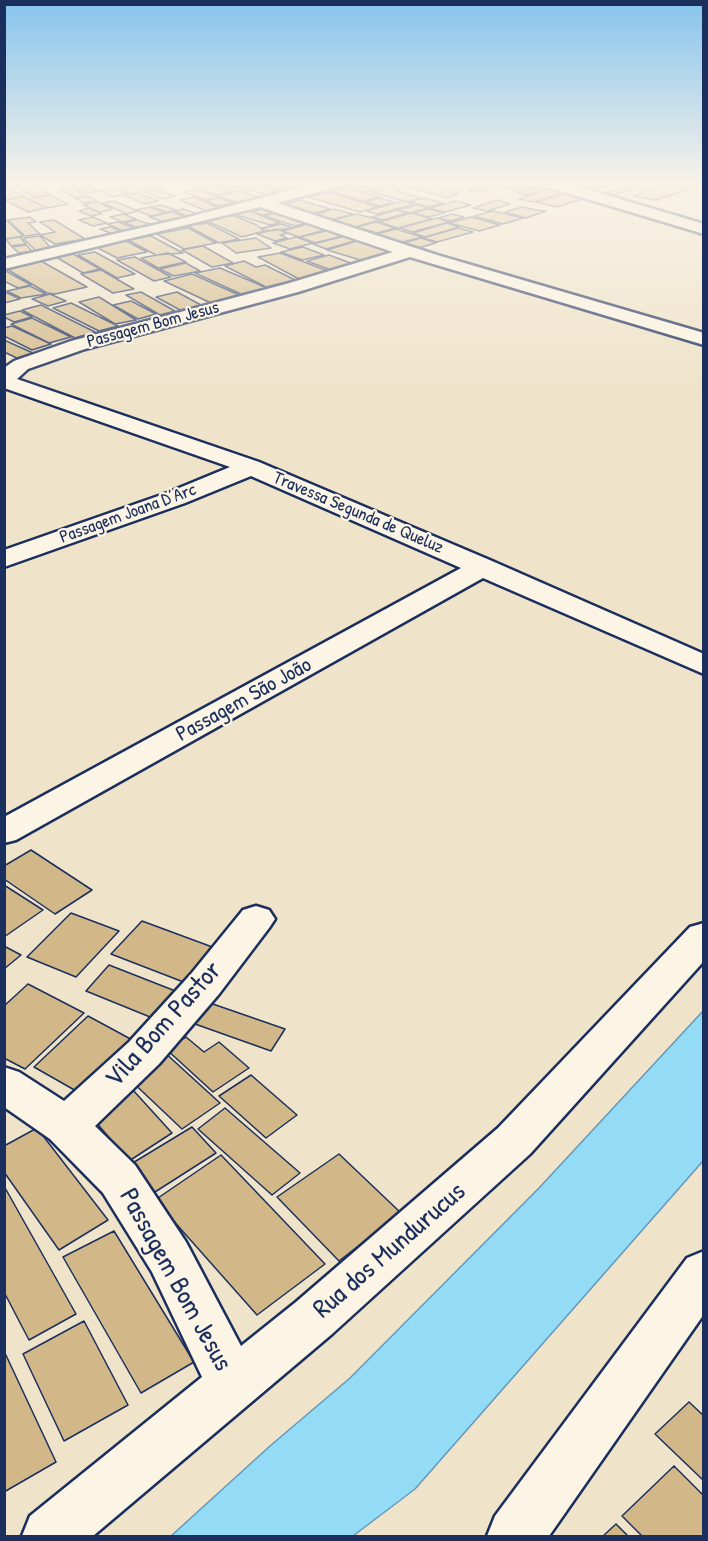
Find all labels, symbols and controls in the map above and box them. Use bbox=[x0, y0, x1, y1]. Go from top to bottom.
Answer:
street label: Passagem Bom Jesus bbox=[85, 297, 221, 353]
street label: Travessa Segunda de Queluz bbox=[270, 467, 446, 559]
street label: Passagem Joana D’Arc bbox=[57, 479, 199, 549]
street label: Passagem São João bbox=[172, 652, 316, 748]
street label: Vila Bom Pastor bbox=[99, 955, 229, 1095]
street label: Rua dos Mundurucus bbox=[307, 1176, 473, 1326]
street label: Passagem Bom Jesus bbox=[111, 1183, 239, 1377]

